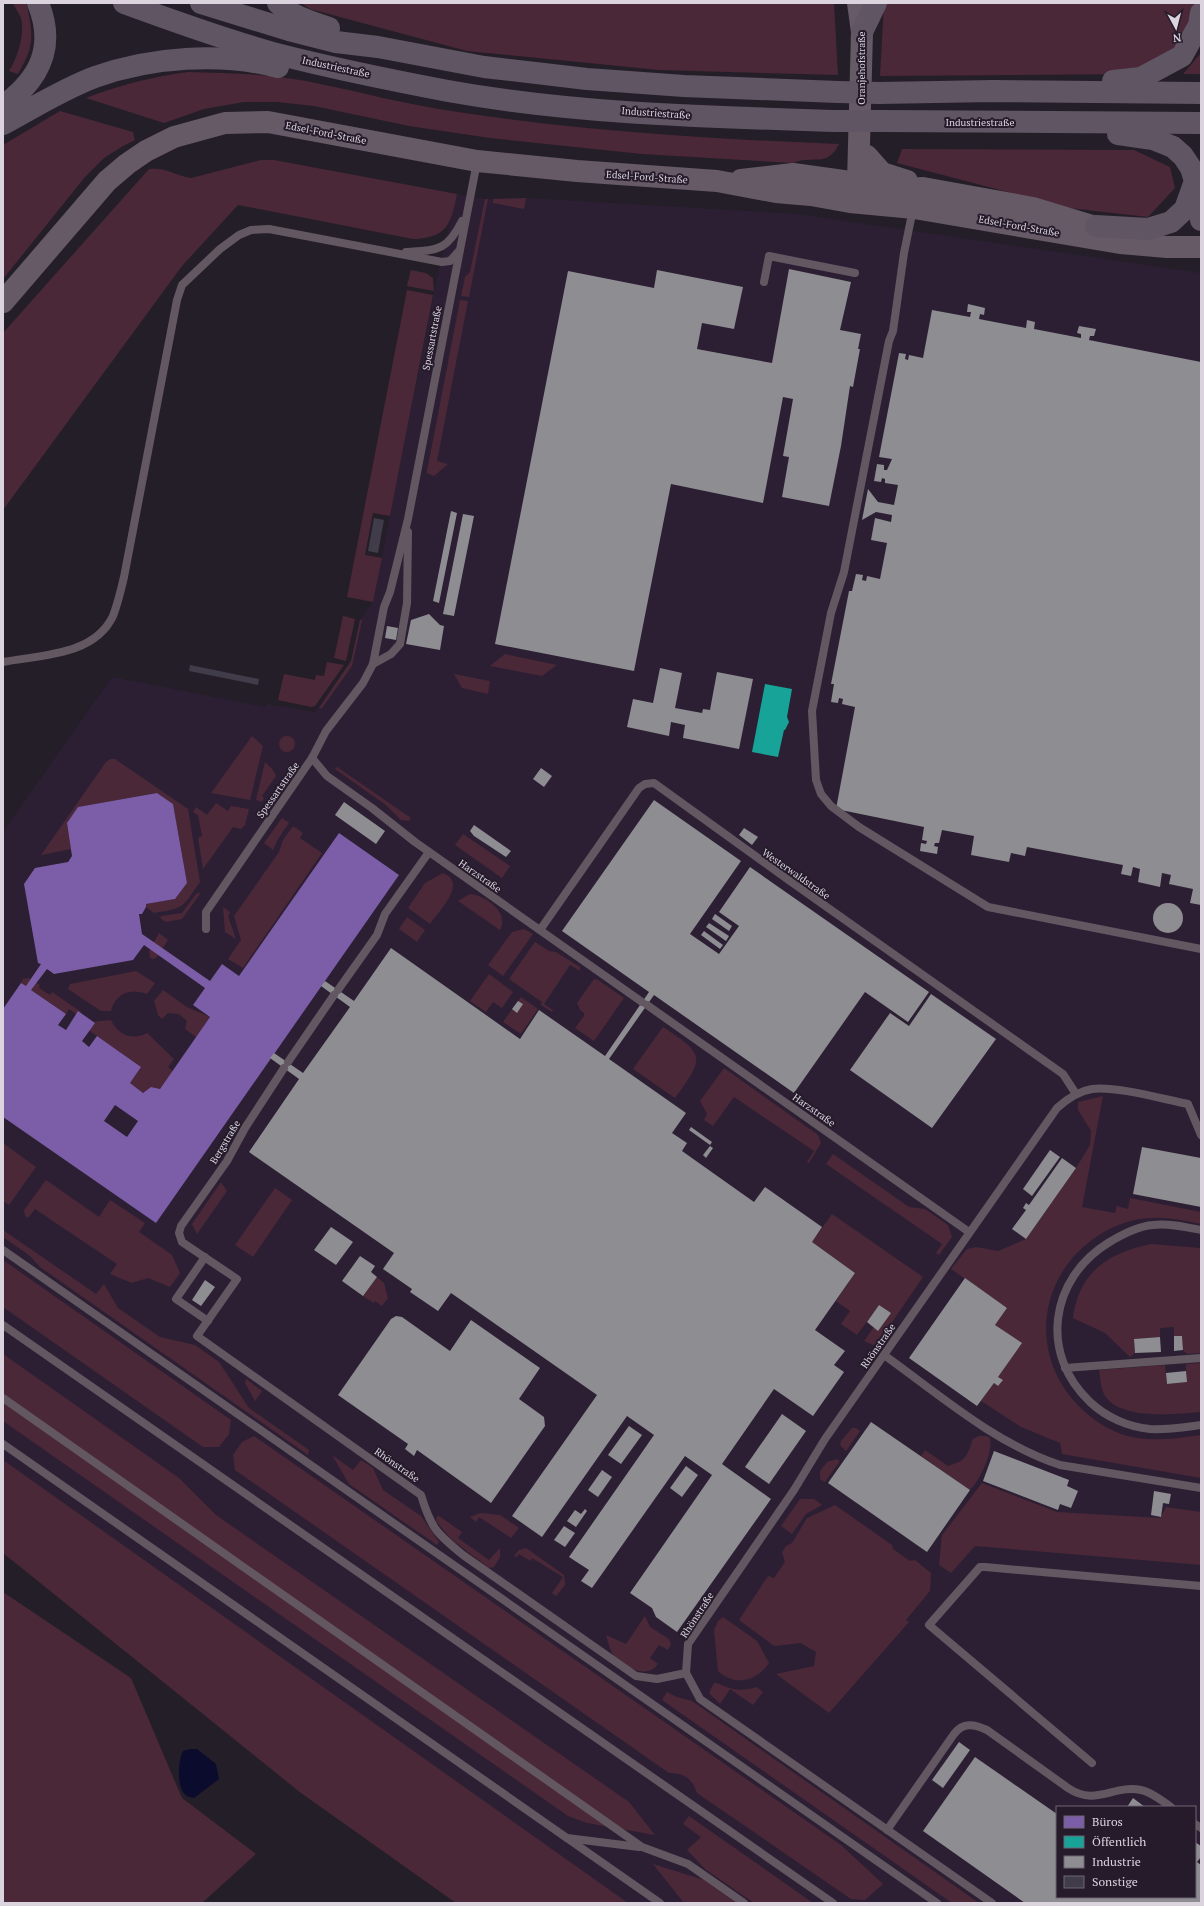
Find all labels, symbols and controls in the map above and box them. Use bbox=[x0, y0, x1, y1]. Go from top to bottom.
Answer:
north arrow bbox=[1156, 8, 1196, 48]
text: N bbox=[1172, 30, 1182, 45]
street label: Oranjehofstraße bbox=[855, 31, 868, 105]
street label: Industriestraße bbox=[301, 53, 371, 81]
street label: Industriestraße bbox=[621, 104, 691, 122]
street label: Industriestraße bbox=[945, 116, 1015, 129]
street label: Edsel-Ford-Straße bbox=[285, 119, 367, 147]
street label: Edsel-Ford-Straße bbox=[606, 168, 688, 186]
street label: Edsel-Ford-Straße bbox=[978, 212, 1060, 240]
street label: Spessartstraße bbox=[419, 305, 445, 371]
street label: Spessartstraße bbox=[254, 759, 302, 821]
street label: Westerwaldstraße bbox=[760, 846, 832, 902]
street label: Harzstraße bbox=[456, 857, 504, 895]
street label: Harzstraße bbox=[790, 1091, 838, 1129]
street label: Bergstraße bbox=[207, 1118, 243, 1166]
street label: Rhönstraße bbox=[858, 1321, 898, 1371]
street label: Rhönstraße bbox=[372, 1445, 422, 1485]
street label: Rhönstraße bbox=[677, 1590, 717, 1640]
legend bbox=[1056, 1806, 1196, 1898]
text: Büros bbox=[1092, 1814, 1123, 1829]
text: Öffentlich bbox=[1092, 1834, 1146, 1849]
text: Industrie bbox=[1092, 1854, 1141, 1869]
text: Sonstige bbox=[1092, 1874, 1138, 1889]

